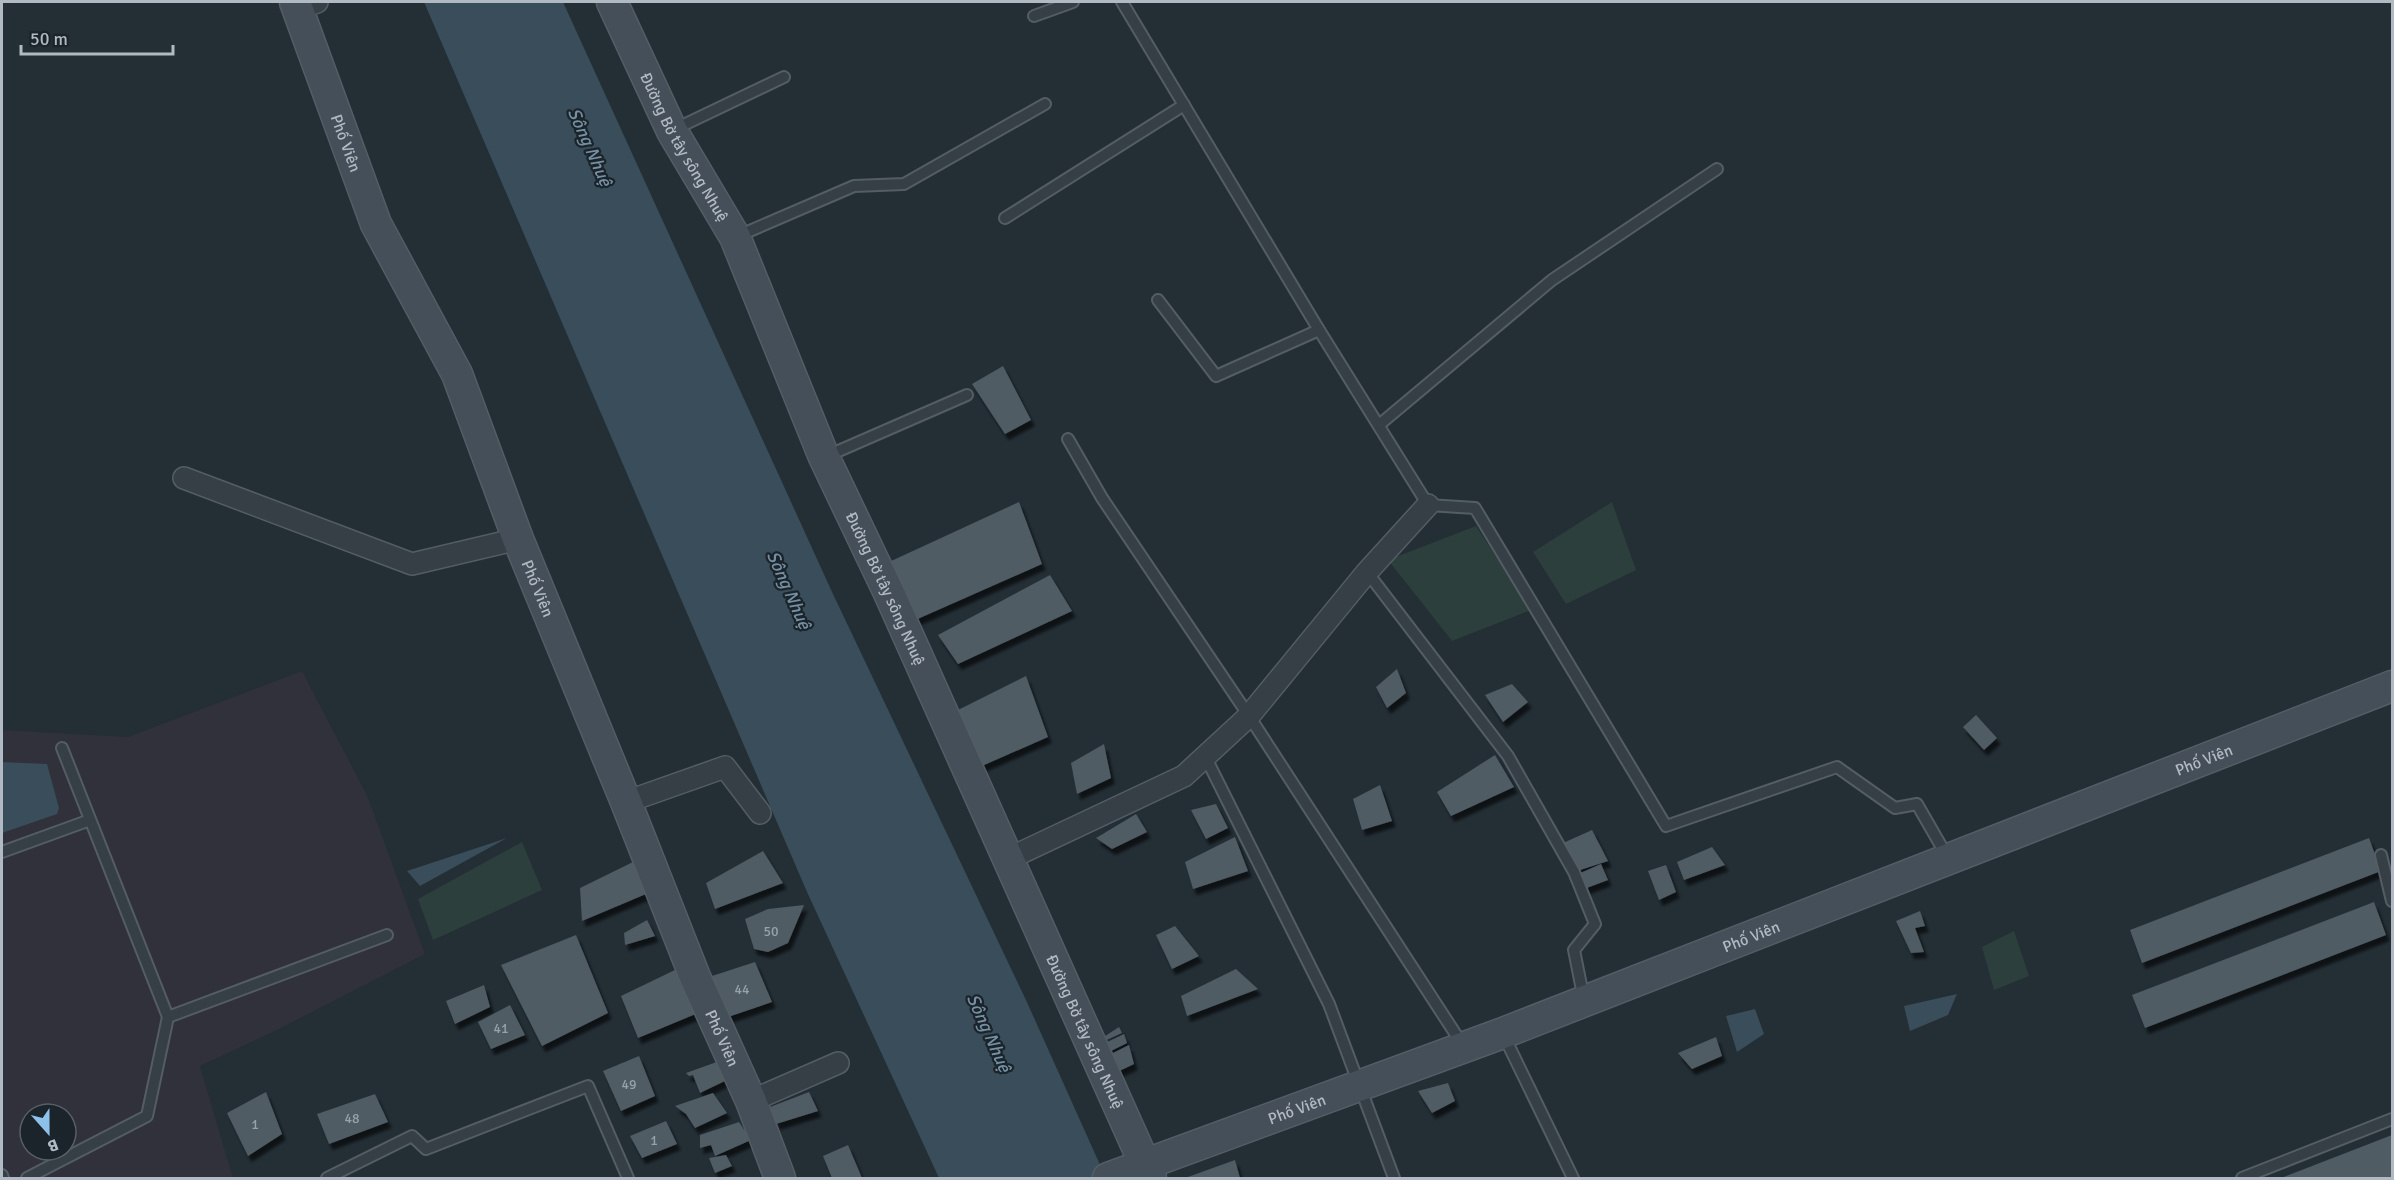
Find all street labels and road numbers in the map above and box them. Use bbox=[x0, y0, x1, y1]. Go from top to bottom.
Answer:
street label: Đường Bờ tây sông Nhuệ bbox=[635, 69, 732, 225]
street label: Phố Viên bbox=[326, 112, 365, 175]
street label: Đường Bờ tây sông Nhuệ bbox=[841, 509, 929, 669]
street label: Phố Viên bbox=[517, 557, 558, 620]
street label: Phố Viên bbox=[2173, 740, 2236, 781]
street label: Phố Viên bbox=[1720, 917, 1783, 957]
street label: Đường Bờ tây sông Nhuệ bbox=[1041, 952, 1128, 1112]
street label: Phố Viên bbox=[700, 1007, 743, 1070]
street label: Phố Viên bbox=[1265, 1090, 1329, 1129]

